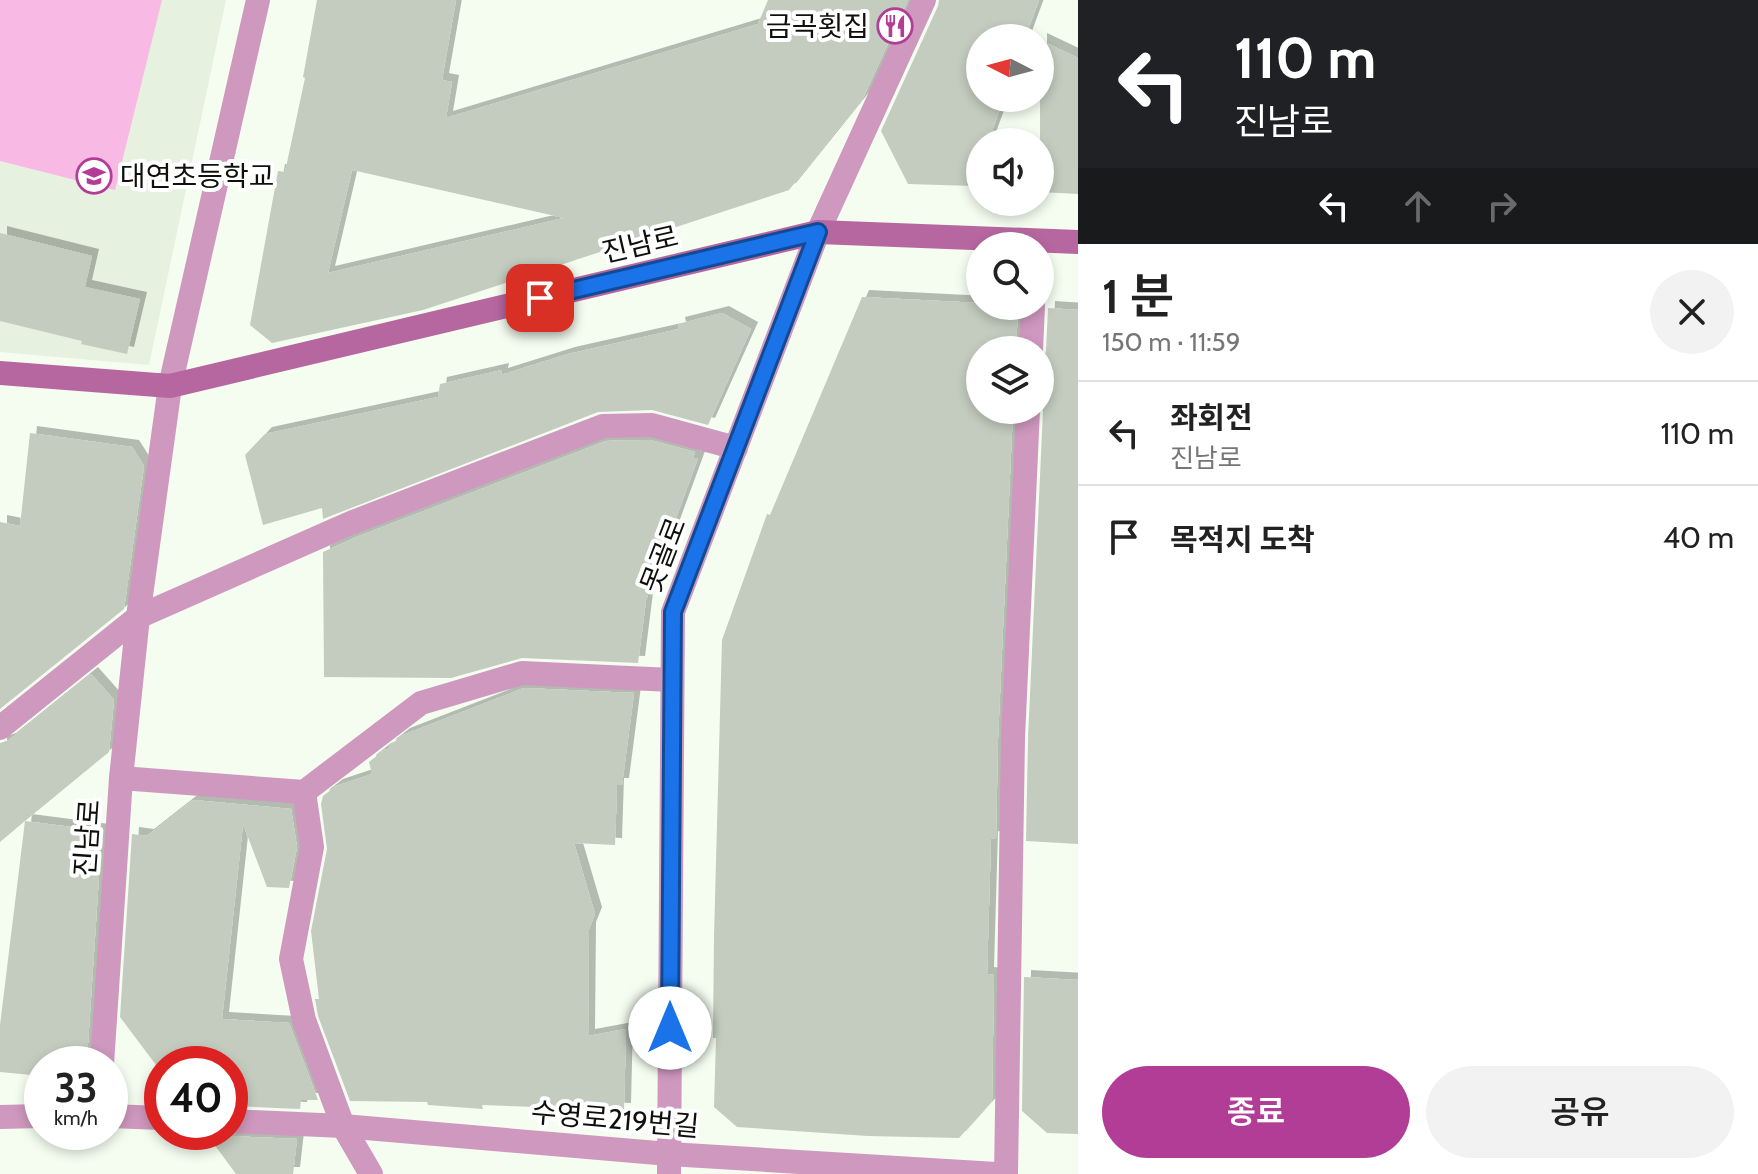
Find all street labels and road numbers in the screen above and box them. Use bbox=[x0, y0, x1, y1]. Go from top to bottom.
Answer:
street label: 진남로 bbox=[599, 219, 681, 269]
street label: 못골로 bbox=[633, 513, 693, 597]
street label: 진남로 bbox=[67, 798, 107, 878]
street label: 수영로219번길 bbox=[530, 1095, 700, 1143]

